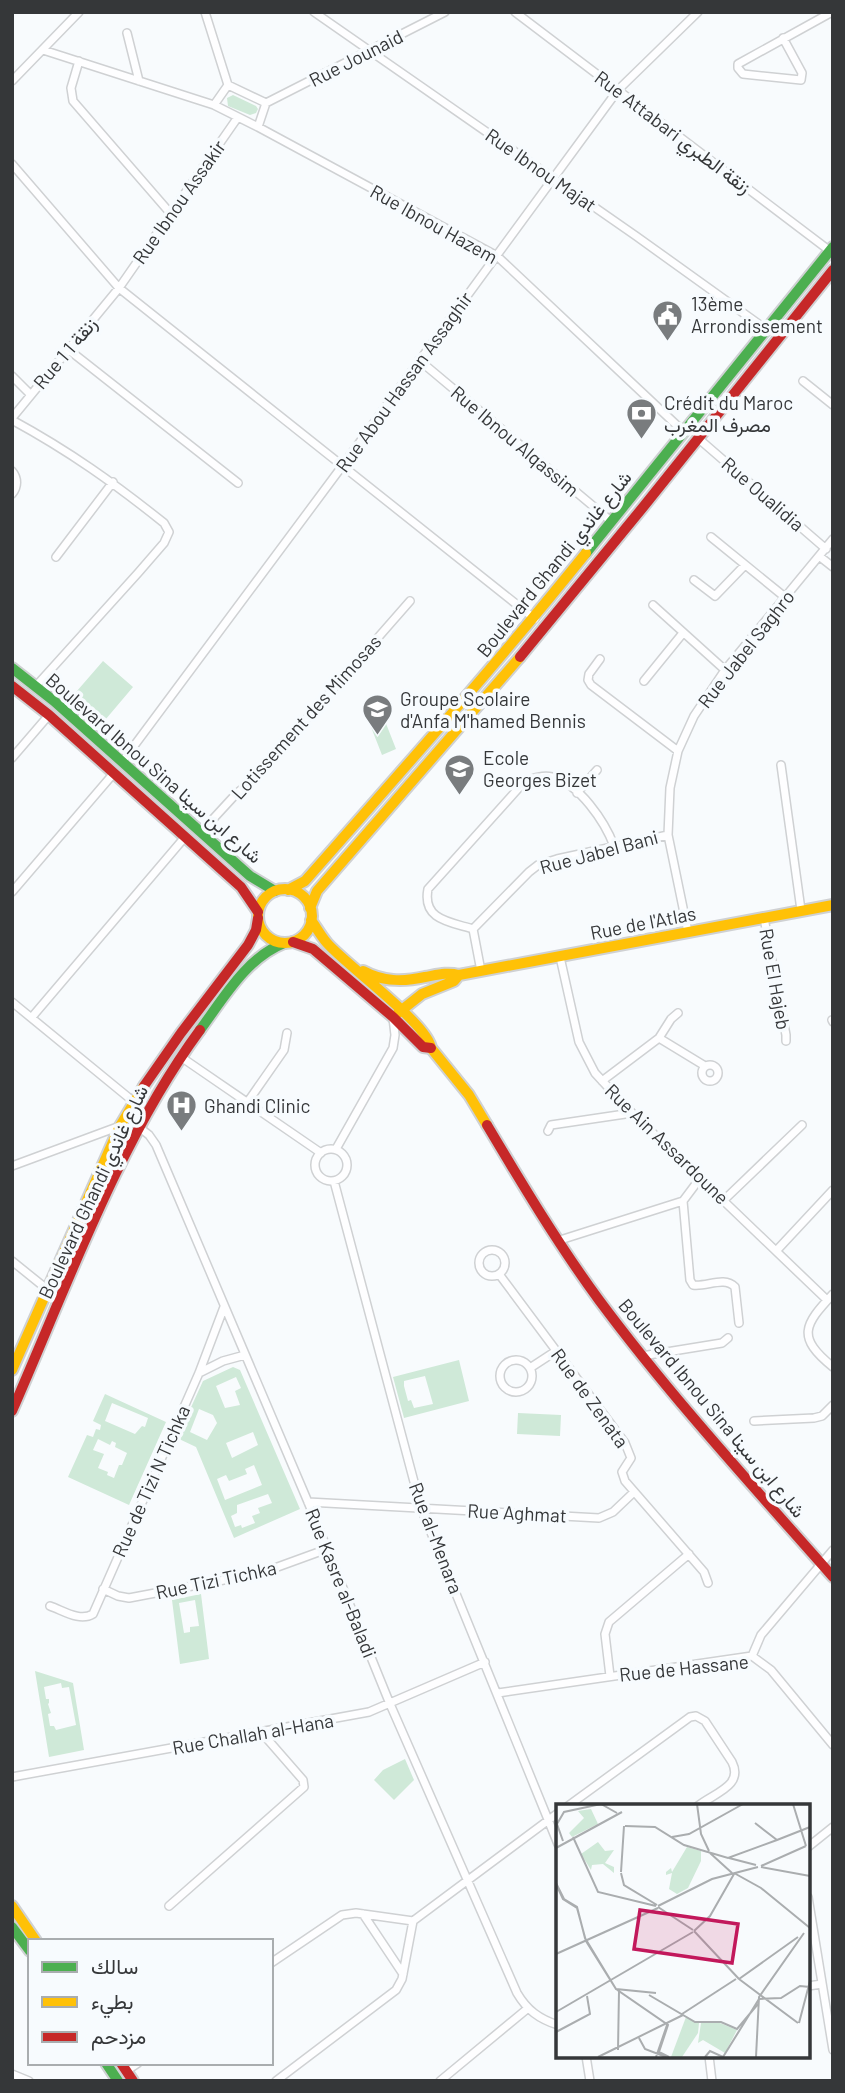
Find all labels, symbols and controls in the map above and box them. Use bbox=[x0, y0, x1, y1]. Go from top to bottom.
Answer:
street label: Rue Jounaid bbox=[305, 24, 407, 91]
street label: Rue Attabari زنقة الطبري bbox=[588, 65, 756, 202]
street label: Rue Ibnou Majat bbox=[481, 123, 601, 216]
street label: Rue Ibnou Assakir bbox=[127, 135, 230, 268]
street label: Rue Ibnou Hazem bbox=[367, 179, 502, 268]
street label: Rue Abou Hassan Assaghir bbox=[330, 287, 477, 476]
place label: 13ème Arrondissement bbox=[691, 292, 823, 337]
public building icon: 13ème Arrondissement bbox=[651, 298, 685, 342]
street label: Rue 1 زنقة 1 bbox=[28, 312, 102, 394]
street label: Rue Ibnou Alqassim bbox=[447, 380, 584, 501]
place label: Crédit du Maroc مصرف المغرب bbox=[664, 391, 793, 437]
bank icon: Crédit du Maroc مصرف المغرب bbox=[624, 397, 658, 441]
street label: Rue Oualidia bbox=[717, 452, 809, 536]
street label: Boulevard Ghandi شارع غاندي bbox=[471, 466, 640, 665]
street label: Rue Jabel Saghro bbox=[692, 585, 799, 712]
street label: Lotissement des Mimosas bbox=[226, 630, 386, 804]
street label: Boulevard Ibnou Sina شارع ابن سينا bbox=[40, 668, 267, 869]
place label: Groupe Scolaire d'Anfa M'hamed Bennis bbox=[400, 687, 586, 732]
school or university icon: Groupe Scolaire d'Anfa M'hamed Bennis bbox=[360, 693, 394, 737]
place label: Ecole Georges Bizet bbox=[483, 746, 597, 791]
school or university icon: Ecole Georges Bizet bbox=[443, 752, 477, 796]
street label: Rue Jabel Bani bbox=[537, 825, 661, 878]
street label: Rue de l'Atlas bbox=[588, 901, 698, 944]
street label: Rue El Hajeb bbox=[755, 926, 796, 1031]
street label: Rue Ain Assardoune bbox=[601, 1079, 734, 1209]
street label: Boulevard Ghandi شارع غاندي bbox=[33, 1081, 157, 1304]
hospital icon: Ghandi Clinic bbox=[164, 1089, 198, 1133]
place label: Ghandi Clinic bbox=[204, 1094, 310, 1117]
street label: Boulevard Ibnou Sina شارع ابن سينا bbox=[613, 1294, 811, 1523]
street label: Rue de Zenata bbox=[547, 1344, 634, 1452]
street label: Rue de Tizi N Tichka bbox=[107, 1401, 194, 1560]
street label: Rue al-Menara bbox=[405, 1479, 468, 1597]
street label: Rue Aghmat bbox=[467, 1498, 567, 1527]
street label: Rue Kasre al-Baladi bbox=[301, 1505, 382, 1661]
street label: Rue Tizi Tichka bbox=[153, 1555, 278, 1604]
street label: Rue de Hassane bbox=[618, 1649, 750, 1686]
street label: Rue Challah al-Hana bbox=[170, 1708, 335, 1759]
inset map bbox=[556, 1804, 810, 2058]
legend bbox=[28, 1939, 273, 2065]
text: سالك bbox=[91, 1953, 138, 1978]
text: بطيء bbox=[91, 1988, 134, 2019]
text: مزدحم bbox=[91, 2023, 146, 2051]

